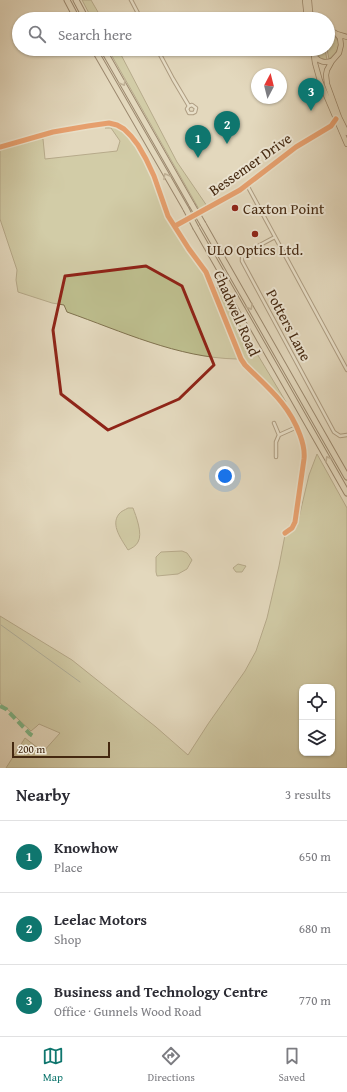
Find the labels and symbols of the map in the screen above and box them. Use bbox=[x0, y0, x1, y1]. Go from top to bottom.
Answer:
north arrow bbox=[251, 68, 287, 104]
pin: 3 bbox=[298, 78, 324, 111]
one-way arrow bbox=[118, 79, 125, 86]
pin: 2 bbox=[214, 111, 240, 144]
pin: 1 bbox=[185, 125, 211, 158]
street label: Bessemer Drive bbox=[204, 128, 296, 200]
one-way arrow bbox=[164, 172, 171, 180]
place label: Caxton Point bbox=[243, 198, 325, 219]
marker: Caxton Point bbox=[230, 203, 240, 213]
marker: ULO Optics Ltd. bbox=[250, 229, 260, 239]
place label: ULO Optics Ltd. bbox=[207, 239, 303, 260]
street label: Chadwell Road bbox=[209, 267, 265, 359]
street label: Potters Lane bbox=[261, 285, 317, 365]
one-way arrow bbox=[246, 303, 253, 310]
one-way arrow bbox=[325, 456, 332, 463]
your location bbox=[215, 466, 235, 486]
scale bar bbox=[12, 740, 110, 759]

